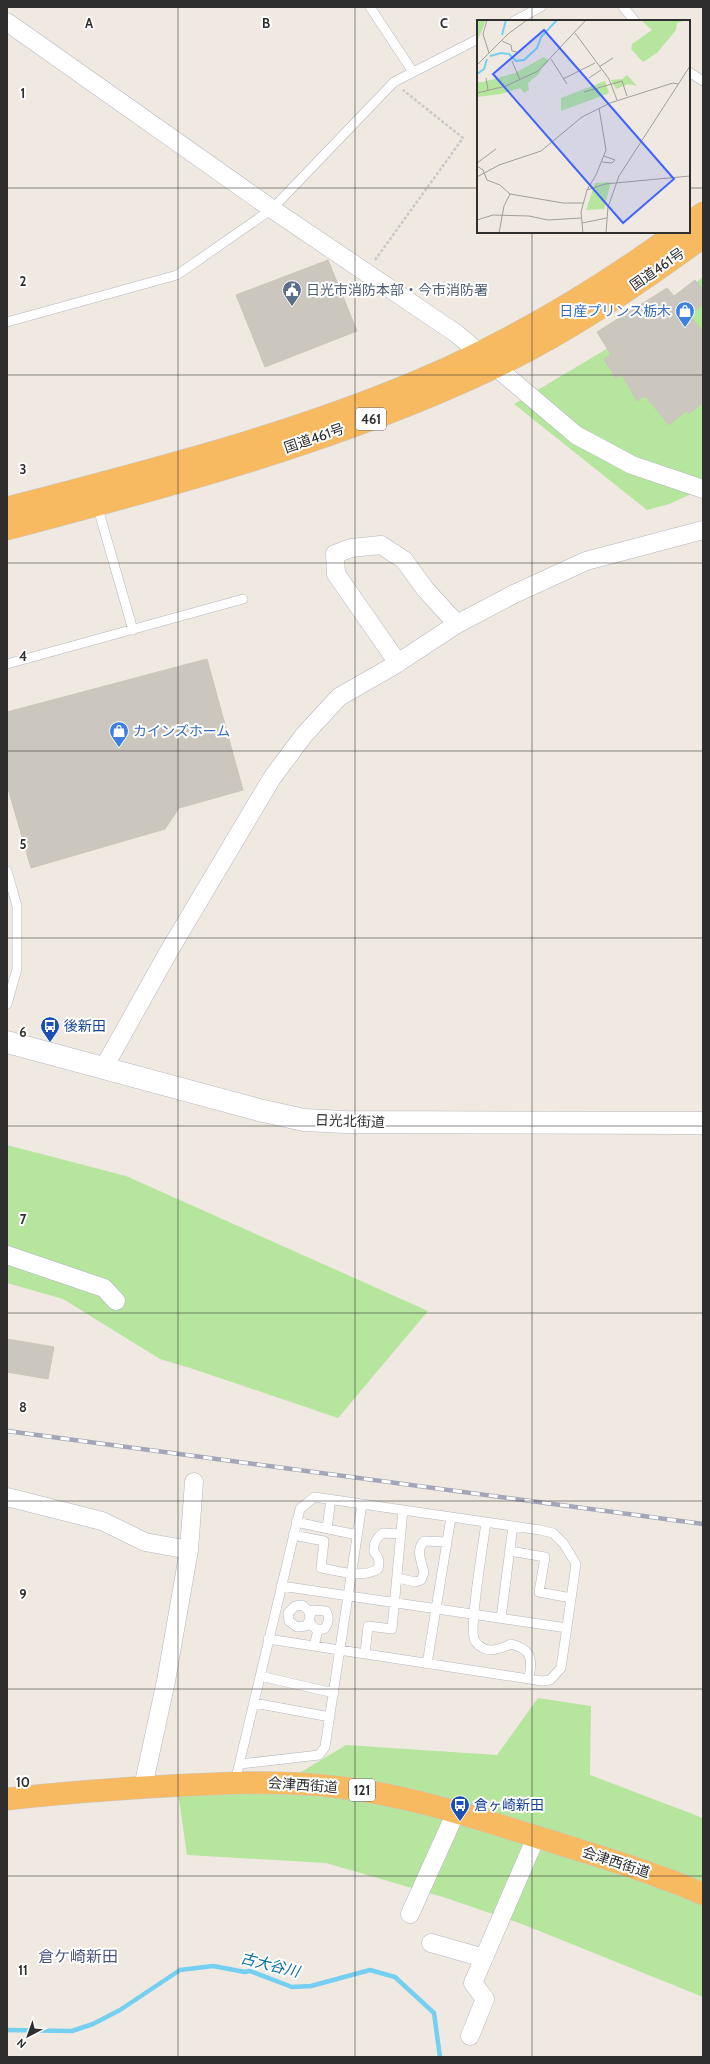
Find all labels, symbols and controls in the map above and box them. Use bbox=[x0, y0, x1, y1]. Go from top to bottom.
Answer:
text: A bbox=[85, 15, 94, 31]
text: B bbox=[262, 15, 270, 31]
text: C bbox=[440, 15, 448, 31]
inset map bbox=[477, 20, 690, 233]
text: 1 bbox=[21, 85, 25, 101]
street label: 国道461号 bbox=[626, 244, 688, 294]
text: 2 bbox=[20, 273, 27, 289]
public building icon: 日光市消防本部・今市消防署 bbox=[281, 279, 303, 307]
place label: 日光市消防本部・今市消防署 bbox=[306, 281, 488, 299]
shop icon: 日産プリンス栃木 bbox=[674, 300, 696, 328]
place label: 日産プリンス栃木 bbox=[559, 302, 671, 320]
road number: 461 bbox=[356, 408, 386, 430]
street label: 国道461号 bbox=[282, 419, 346, 457]
text: 3 bbox=[19, 461, 27, 477]
text: 4 bbox=[19, 648, 27, 664]
shop icon: カインズホーム bbox=[108, 720, 130, 748]
place label: カインズホーム bbox=[133, 722, 230, 740]
text: 5 bbox=[20, 836, 27, 852]
bus stop icon: 後新田 bbox=[39, 1015, 61, 1043]
place label: 後新田 bbox=[64, 1017, 106, 1035]
text: 6 bbox=[19, 1024, 27, 1040]
street label: 日光北街道 bbox=[315, 1111, 385, 1131]
text: 7 bbox=[20, 1211, 27, 1227]
text: 8 bbox=[19, 1399, 27, 1415]
text: 9 bbox=[19, 1586, 27, 1602]
text: 10 bbox=[16, 1774, 30, 1790]
street label: 会津西街道 bbox=[267, 1774, 339, 1796]
road number: 121 bbox=[349, 1779, 375, 1801]
bus stop icon: 倉ヶ崎新田 bbox=[449, 1794, 471, 1822]
place label: 倉ヶ崎新田 bbox=[474, 1796, 544, 1814]
street label: 会津西街道 bbox=[580, 1843, 652, 1881]
district label: 倉ケ崎新田 bbox=[38, 1947, 118, 1966]
water label: 古大谷川 bbox=[239, 1949, 303, 1981]
text: 11 bbox=[18, 1962, 28, 1978]
north arrow bbox=[8, 2016, 48, 2056]
text: N bbox=[14, 2036, 29, 2051]

